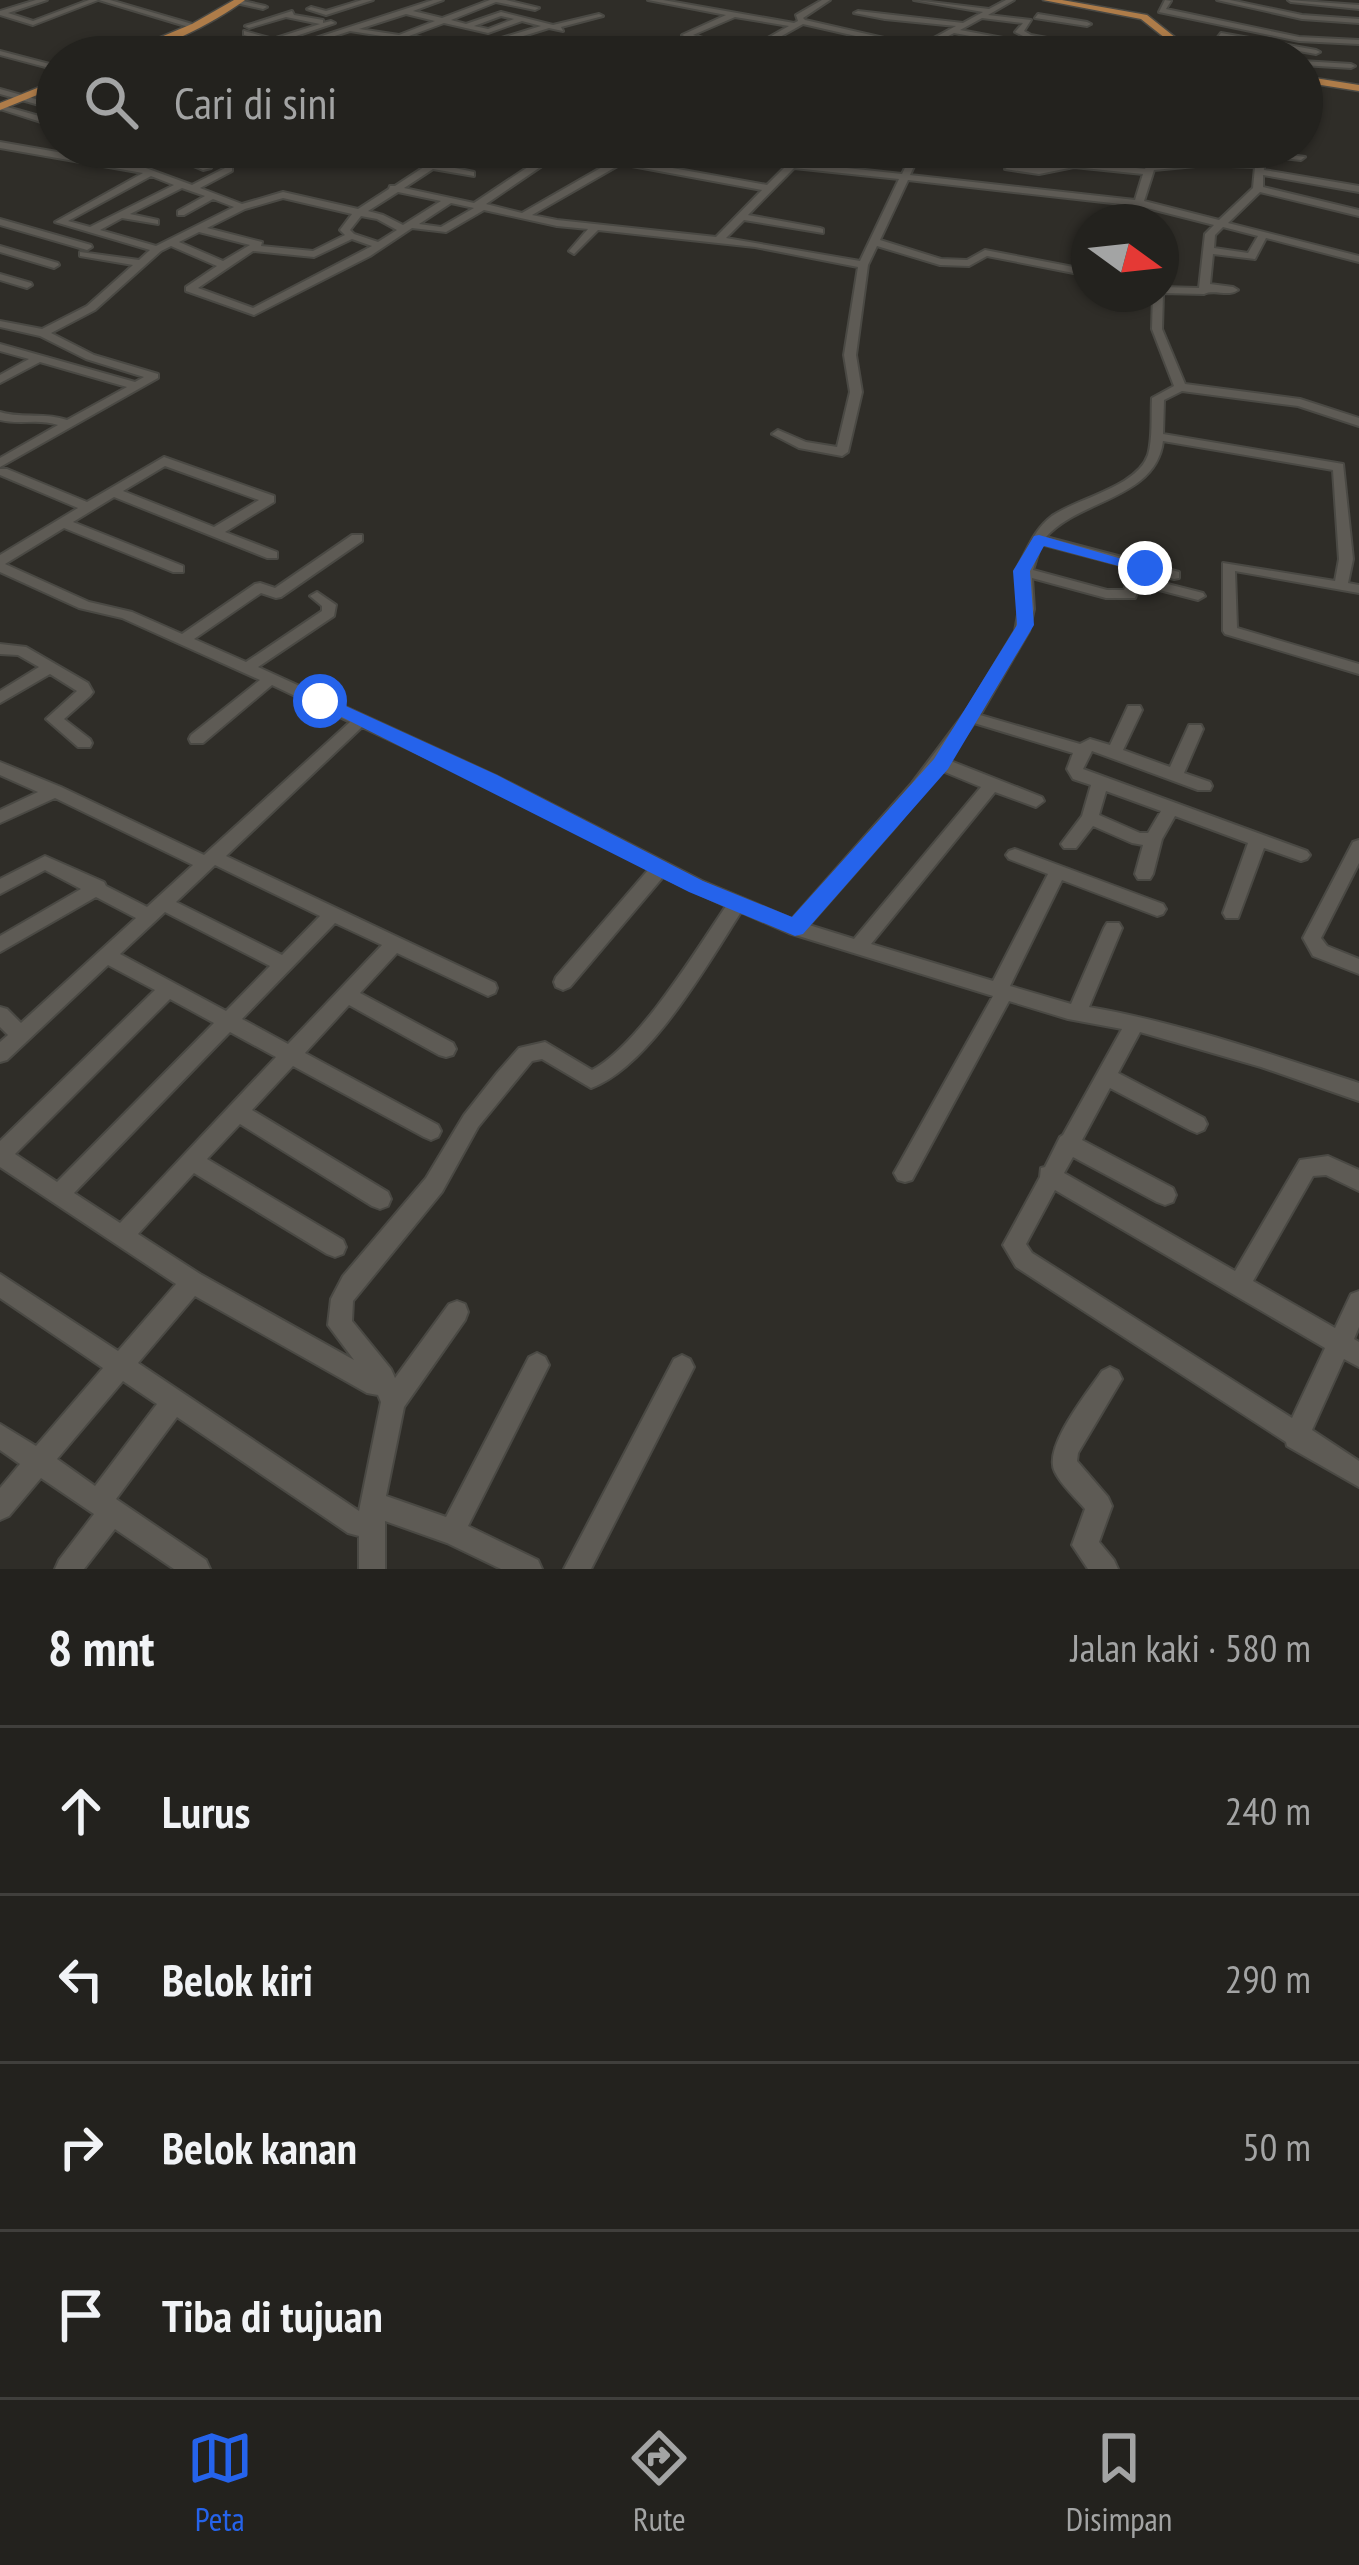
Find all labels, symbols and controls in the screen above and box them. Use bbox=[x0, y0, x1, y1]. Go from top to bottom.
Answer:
search box bbox=[36, 36, 1323, 168]
icon: search bbox=[78, 69, 144, 135]
text: Cari di sini bbox=[174, 73, 337, 131]
north arrow bbox=[1071, 204, 1179, 312]
route end bbox=[1118, 541, 1172, 595]
route start bbox=[293, 674, 347, 728]
text: 8 mnt bbox=[48, 1614, 154, 1680]
text: Jalan kaki · 580 m bbox=[1070, 1622, 1311, 1673]
icon: ahead bbox=[48, 1778, 114, 1844]
text: Lurus bbox=[162, 1782, 250, 1840]
text: 240 m bbox=[1225, 1785, 1311, 1836]
icon: left bbox=[48, 1946, 114, 2012]
text: Belok kiri bbox=[162, 1950, 313, 2008]
text: 290 m bbox=[1225, 1953, 1311, 2004]
icon: right bbox=[48, 2114, 114, 2180]
text: Belok kanan bbox=[162, 2118, 357, 2176]
text: 50 m bbox=[1242, 2121, 1311, 2172]
icon: arrive bbox=[48, 2282, 114, 2348]
text: Tiba di tujuan bbox=[162, 2286, 383, 2344]
tab: Peta bbox=[187, 2425, 253, 2540]
tab: Rute bbox=[626, 2425, 692, 2540]
tab: Disimpan bbox=[1066, 2425, 1172, 2540]

